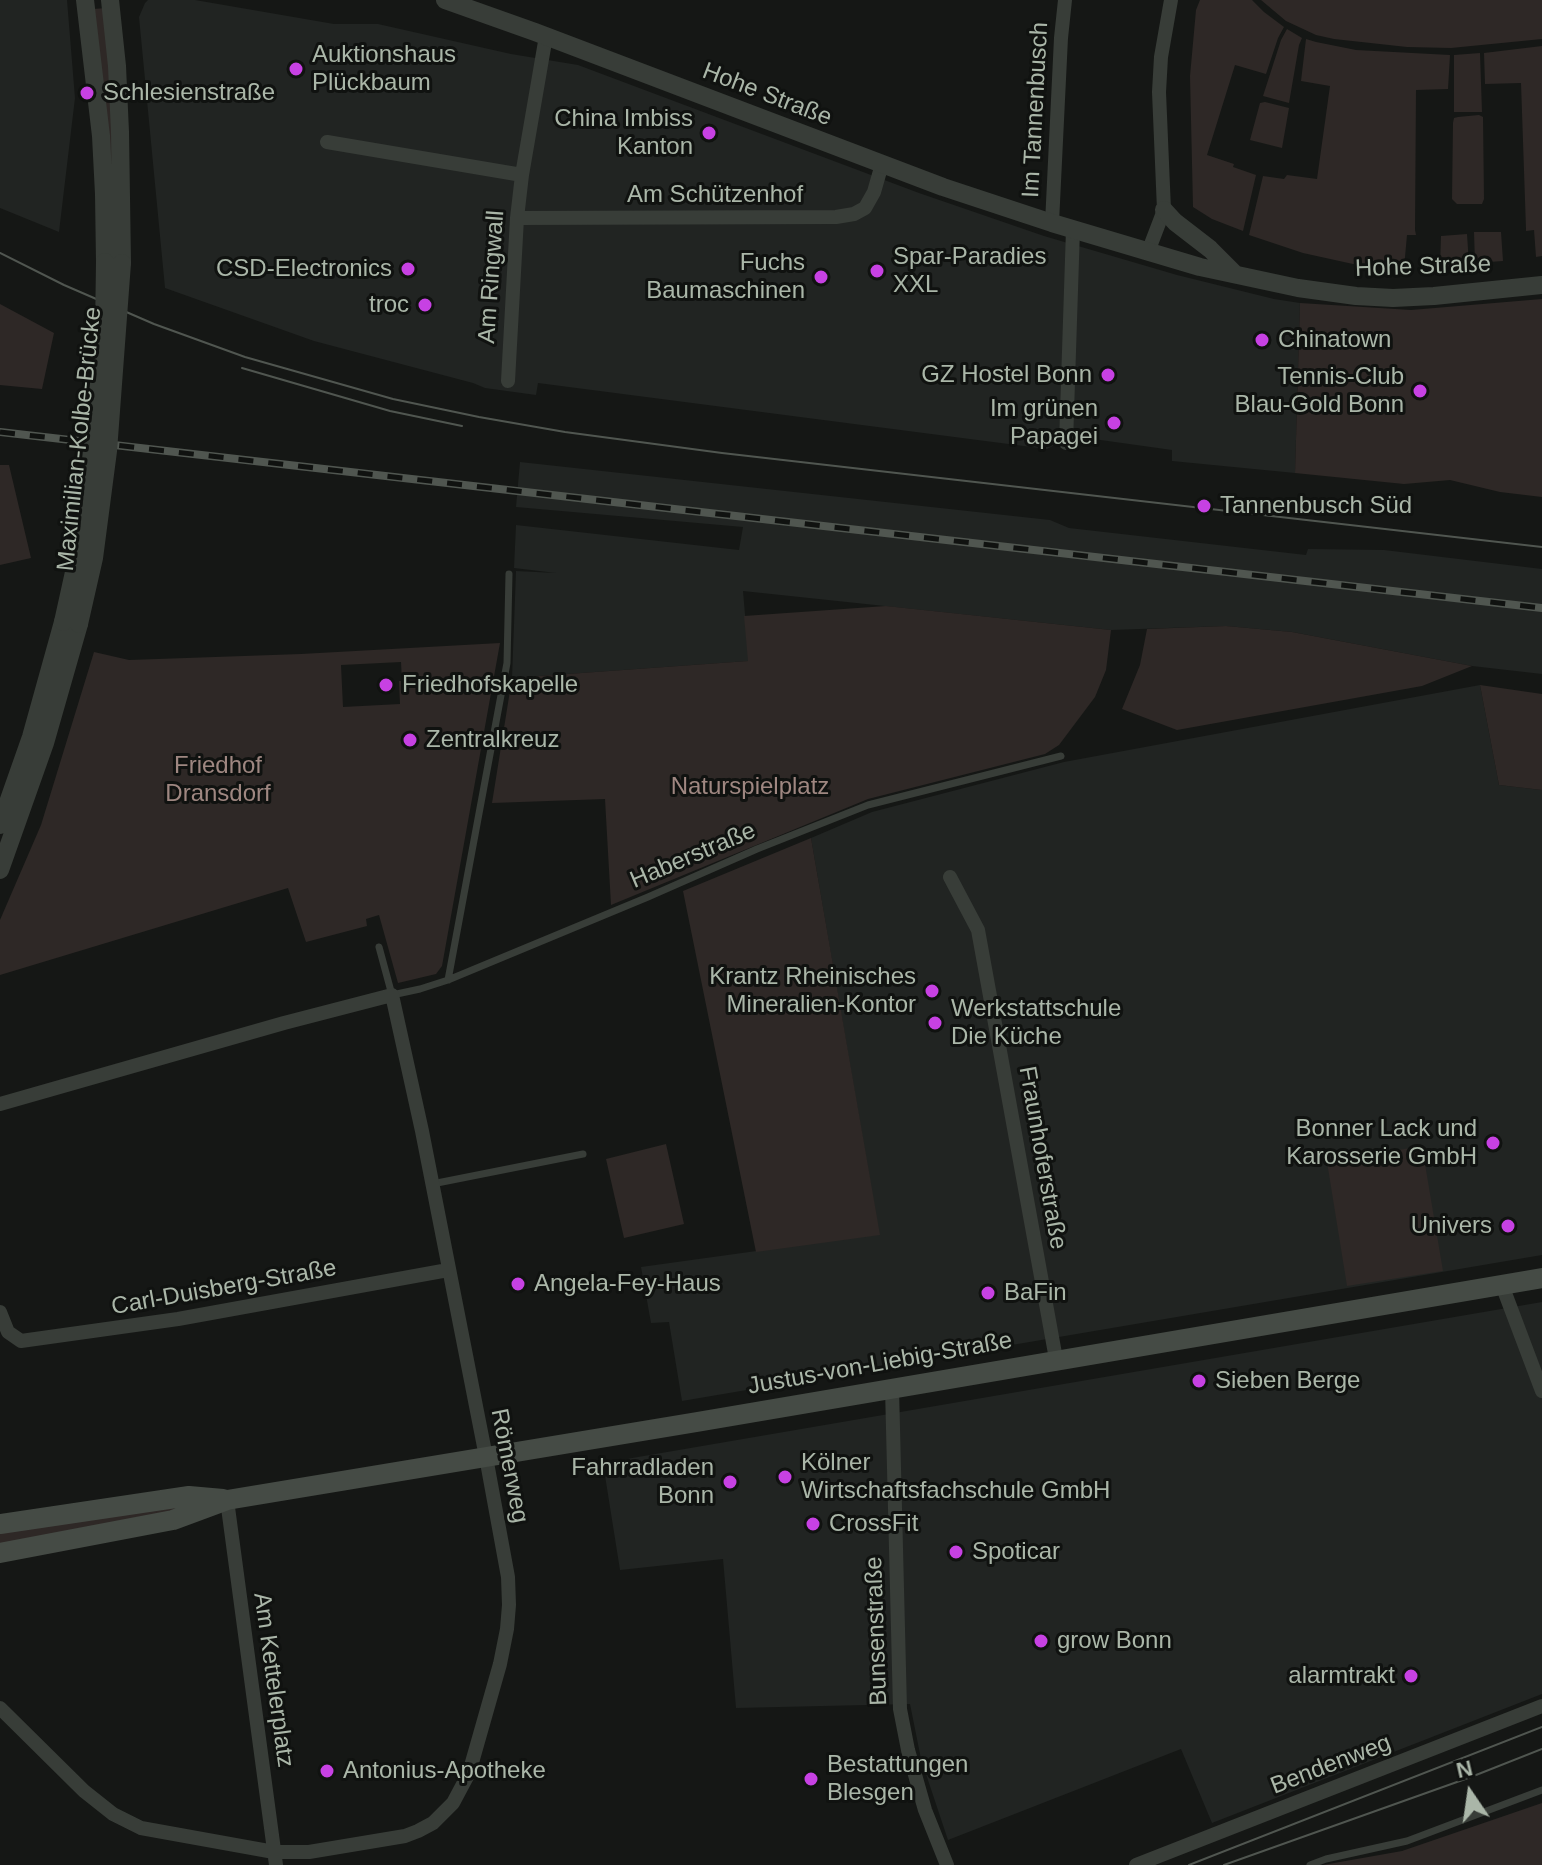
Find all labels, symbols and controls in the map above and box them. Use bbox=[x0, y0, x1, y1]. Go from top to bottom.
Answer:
street label: Im Tannenbusch bbox=[1017, 21, 1055, 199]
place label: Auktionshaus Plückbaum bbox=[312, 41, 456, 97]
street label: Hohe Straße bbox=[698, 57, 836, 133]
marker: Auktionshaus Plückbaum bbox=[287, 60, 305, 78]
place label: Schlesienstraße bbox=[103, 79, 275, 107]
marker: Schlesienstraße bbox=[78, 84, 96, 102]
place label: China Imbiss Kanton bbox=[554, 105, 693, 161]
marker: China Imbiss Kanton bbox=[700, 124, 718, 142]
street label: Am Schützenhof bbox=[627, 181, 803, 209]
street label: Am Ringwall bbox=[473, 209, 511, 345]
place label: Spar-Paradies XXL bbox=[893, 243, 1046, 299]
place label: Fuchs Baumaschinen bbox=[646, 249, 805, 305]
street label: Hohe Straße bbox=[1355, 250, 1491, 284]
place label: CSD-Electronics bbox=[216, 255, 392, 283]
marker: CSD-Electronics bbox=[399, 260, 417, 278]
marker: Spar-Paradies XXL bbox=[868, 262, 886, 280]
marker: Fuchs Baumaschinen bbox=[812, 268, 830, 286]
place label: troc bbox=[369, 291, 409, 319]
marker: troc bbox=[416, 296, 434, 314]
street label: Maximilian-Kolbe-Brücke bbox=[52, 306, 108, 572]
place label: Chinatown bbox=[1278, 326, 1391, 354]
marker: Chinatown bbox=[1253, 331, 1271, 349]
place label: GZ Hostel Bonn bbox=[921, 361, 1092, 389]
place label: Tennis-Club Blau-Gold Bonn bbox=[1235, 363, 1404, 419]
marker: GZ Hostel Bonn bbox=[1099, 366, 1117, 384]
marker: Tennis-Club Blau-Gold Bonn bbox=[1411, 382, 1429, 400]
place label: Im grünen Papagei bbox=[990, 395, 1098, 451]
marker: Im grünen Papagei bbox=[1105, 414, 1123, 432]
place label: Tannenbusch Süd bbox=[1220, 492, 1412, 520]
marker: Tannenbusch Süd bbox=[1195, 497, 1213, 515]
place label: Friedhofskapelle bbox=[402, 671, 578, 699]
marker: Friedhofskapelle bbox=[377, 676, 395, 694]
place label: Zentralkreuz bbox=[426, 726, 559, 754]
marker: Zentralkreuz bbox=[401, 731, 419, 749]
park label: Friedhof Dransdorf bbox=[165, 752, 271, 808]
park label: Naturspielplatz bbox=[671, 773, 829, 801]
street label: Haberstraße bbox=[626, 817, 760, 895]
place label: Krantz Rheinisches Mineralien-Kontor bbox=[709, 963, 916, 1019]
marker: Krantz Rheinisches Mineralien-Kontor bbox=[923, 982, 941, 1000]
place label: Werkstattschule Die Küche bbox=[951, 995, 1121, 1051]
marker: Werkstattschule Die Küche bbox=[926, 1014, 944, 1032]
street label: Fraunhoferstraße bbox=[1012, 1064, 1072, 1252]
place label: Bonner Lack und Karosserie GmbH bbox=[1286, 1115, 1477, 1171]
marker: Bonner Lack und Karosserie GmbH bbox=[1484, 1134, 1502, 1152]
place label: Univers bbox=[1411, 1212, 1492, 1240]
marker: Univers bbox=[1499, 1217, 1517, 1235]
street label: Carl-Duisberg-Straße bbox=[109, 1254, 339, 1322]
place label: Angela-Fey-Haus bbox=[534, 1270, 721, 1298]
marker: Angela-Fey-Haus bbox=[509, 1275, 527, 1293]
place label: BaFin bbox=[1004, 1279, 1067, 1307]
marker: BaFin bbox=[979, 1284, 997, 1302]
street label: Justus-von-Liebig-Straße bbox=[745, 1327, 1015, 1401]
place label: Sieben Berge bbox=[1215, 1367, 1360, 1395]
marker: Sieben Berge bbox=[1190, 1372, 1208, 1390]
street label: Römerweg bbox=[484, 1406, 534, 1526]
place label: Kölner Wirtschaftsfachschule GmbH bbox=[801, 1449, 1110, 1505]
place label: Fahrradladen Bonn bbox=[571, 1454, 714, 1510]
marker: Kölner Wirtschaftsfachschule GmbH bbox=[776, 1468, 794, 1486]
marker: Fahrradladen Bonn bbox=[721, 1473, 739, 1491]
place label: CrossFit bbox=[829, 1510, 918, 1538]
marker: CrossFit bbox=[804, 1515, 822, 1533]
place label: Spoticar bbox=[972, 1538, 1060, 1566]
marker: Spoticar bbox=[947, 1543, 965, 1561]
street label: Bunsenstraße bbox=[860, 1556, 894, 1706]
street label: Am Kettelerplatz bbox=[246, 1591, 300, 1769]
place label: grow Bonn bbox=[1057, 1627, 1172, 1655]
marker: grow Bonn bbox=[1032, 1632, 1050, 1650]
place label: alarmtrakt bbox=[1288, 1662, 1395, 1690]
marker: alarmtrakt bbox=[1402, 1667, 1420, 1685]
street label: Bendenweg bbox=[1267, 1729, 1395, 1801]
place label: Bestattungen Blesgen bbox=[827, 1751, 968, 1807]
north arrow bbox=[1430, 1753, 1510, 1833]
text: N bbox=[1454, 1755, 1475, 1783]
place label: Antonius-Apotheke bbox=[343, 1757, 546, 1785]
marker: Antonius-Apotheke bbox=[318, 1762, 336, 1780]
marker: Bestattungen Blesgen bbox=[802, 1770, 820, 1788]

